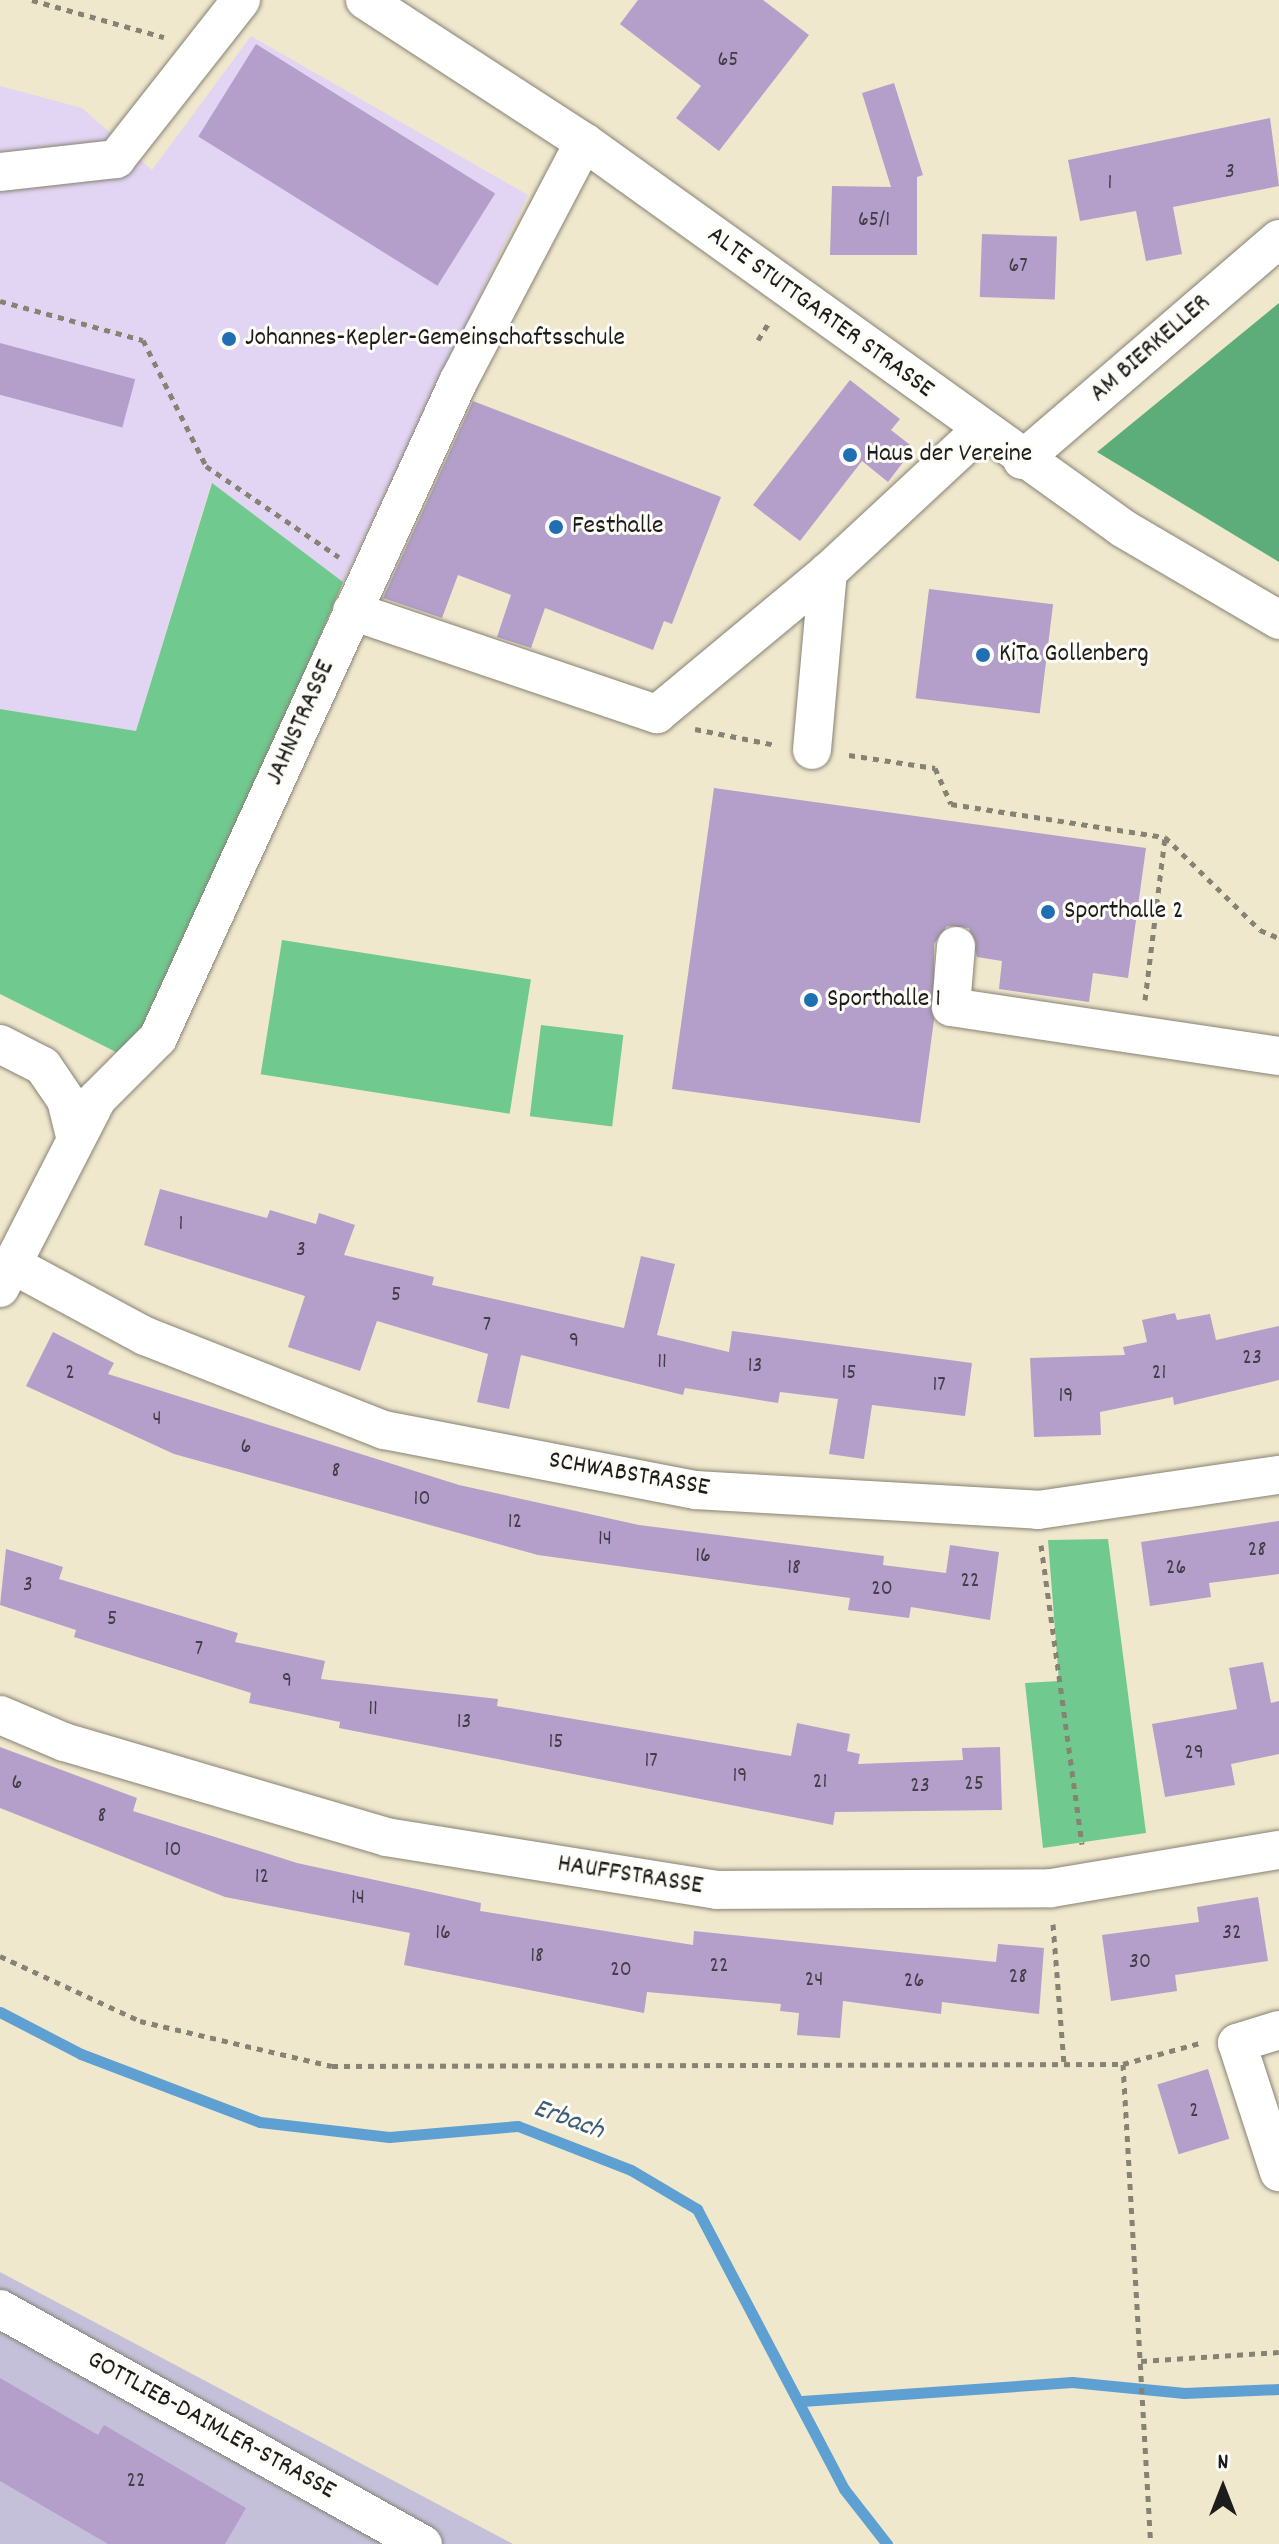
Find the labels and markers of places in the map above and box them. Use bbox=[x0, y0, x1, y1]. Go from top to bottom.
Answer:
place label: Johannes-Kepler-Gemeinschaftsschule bbox=[245, 323, 625, 355]
marker: Johannes-Kepler-Gemeinschaftsschule bbox=[220, 330, 238, 348]
place label: Haus der Vereine bbox=[866, 439, 1032, 471]
marker: Haus der Vereine bbox=[841, 446, 859, 464]
place label: Festhalle bbox=[572, 511, 663, 543]
marker: Festhalle bbox=[547, 518, 565, 536]
place label: KiTa Gollenberg bbox=[999, 639, 1149, 671]
marker: KiTa Gollenberg bbox=[974, 646, 992, 664]
place label: Sporthalle 2 bbox=[1064, 896, 1183, 928]
marker: Sporthalle 2 bbox=[1039, 903, 1057, 921]
place label: Sporthalle 1 bbox=[827, 984, 941, 1016]
marker: Sporthalle 1 bbox=[802, 991, 820, 1009]

